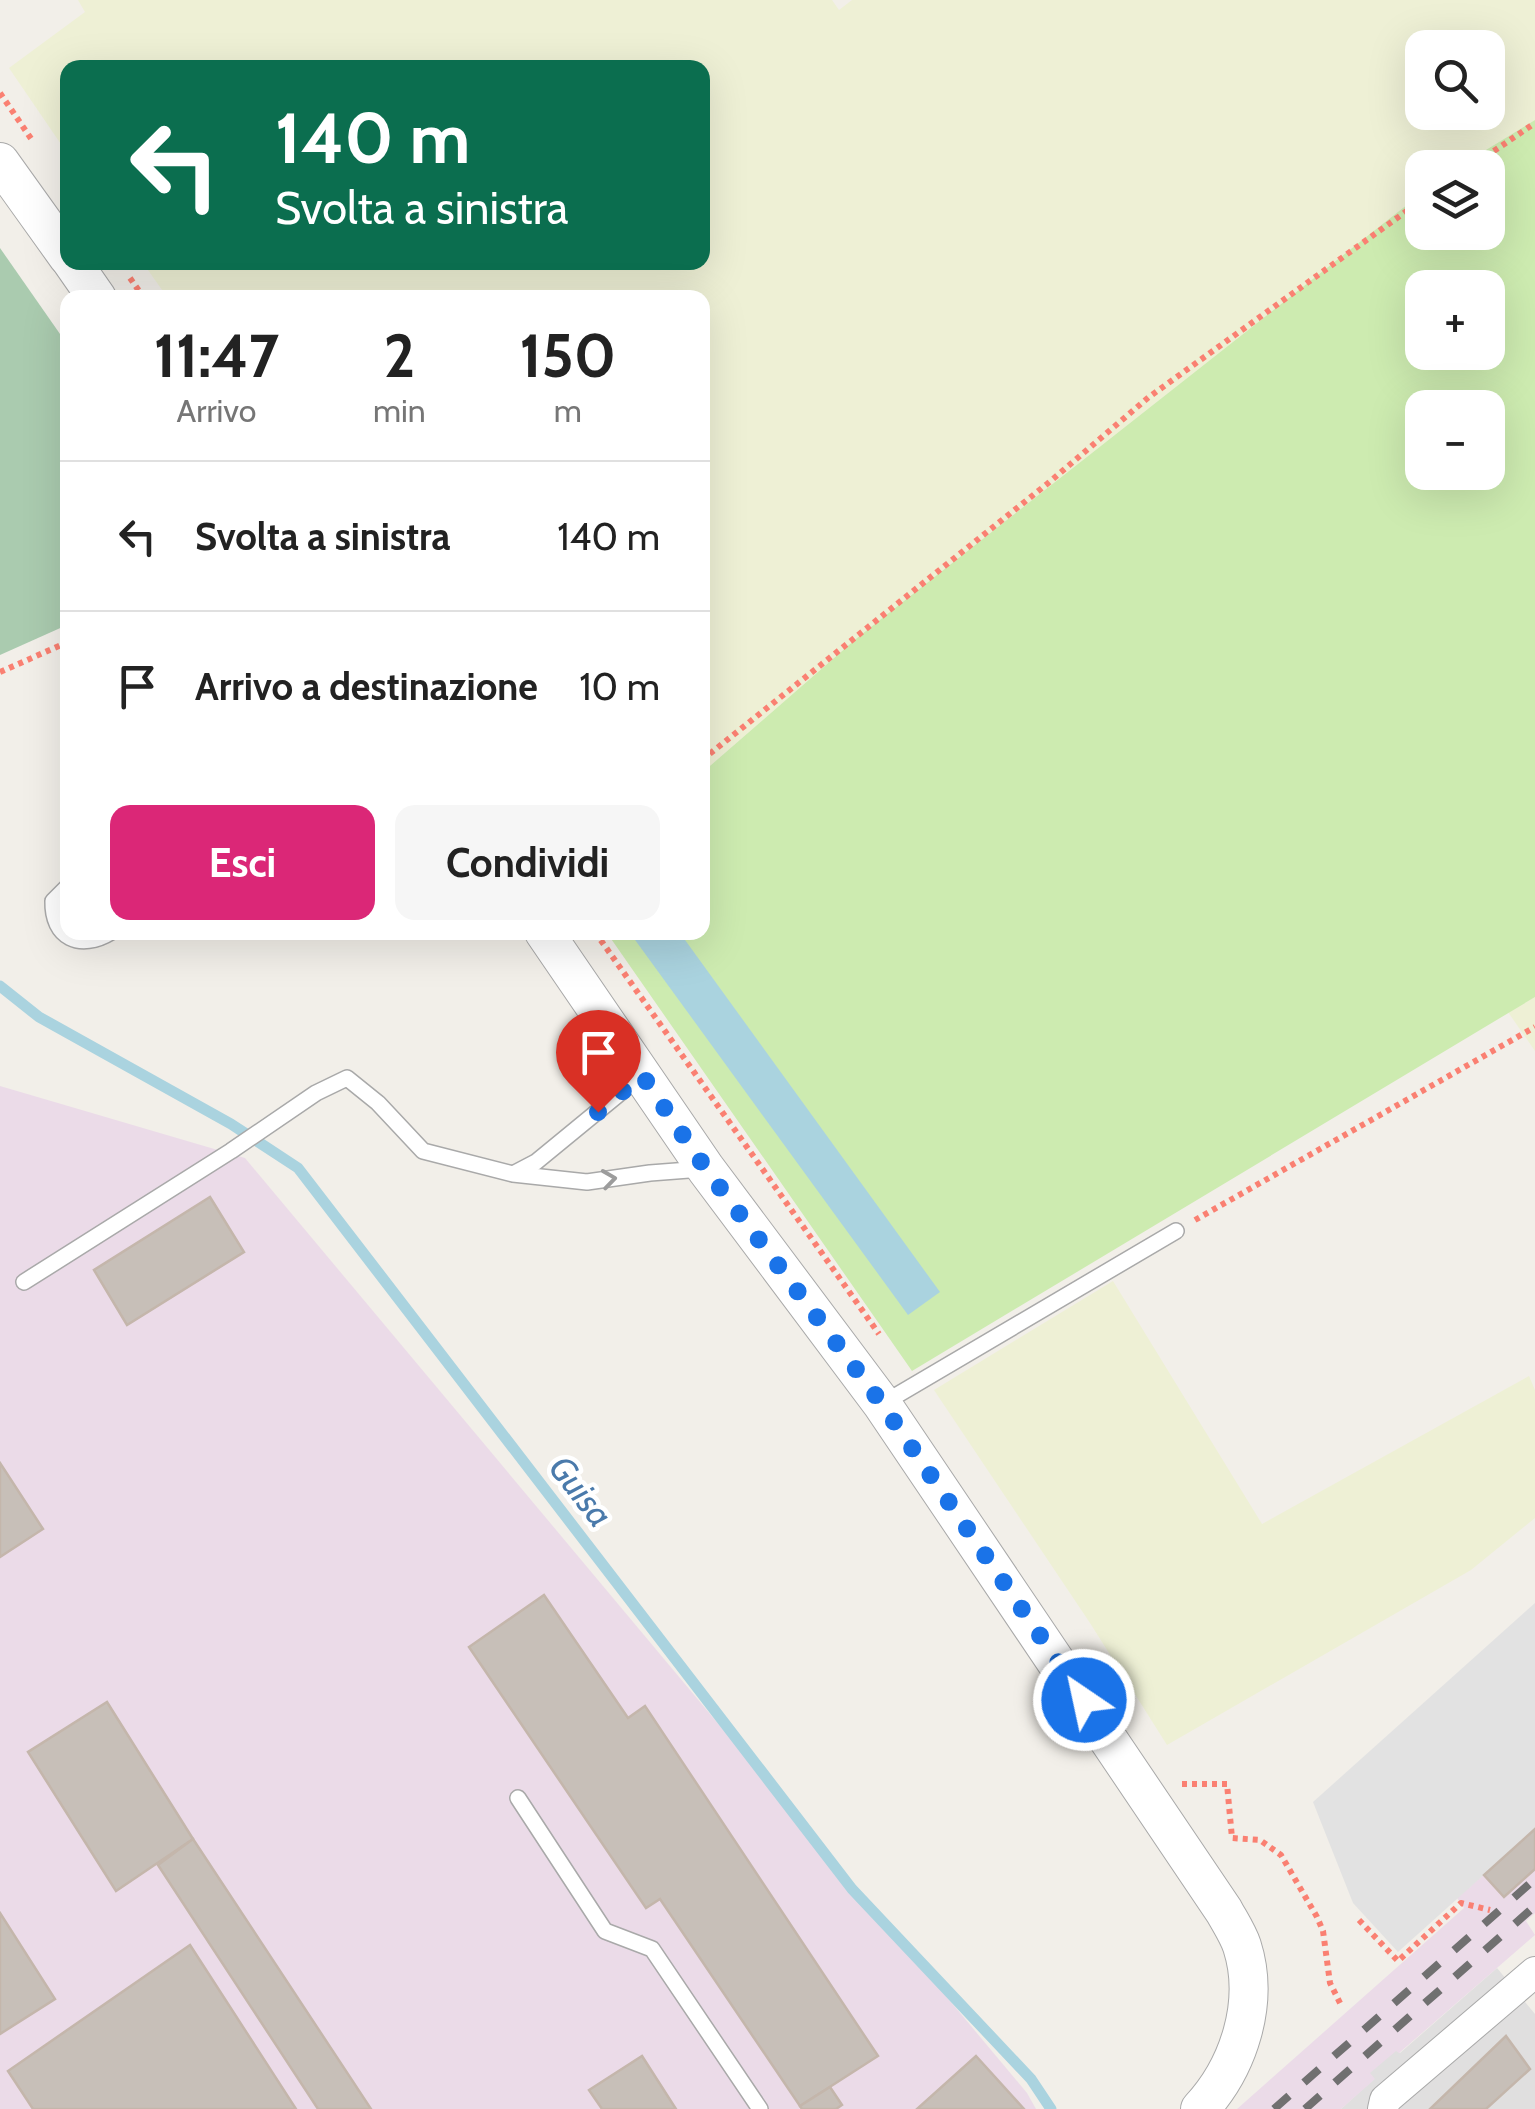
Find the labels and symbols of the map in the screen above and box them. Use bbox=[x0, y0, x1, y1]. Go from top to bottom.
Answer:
pin bbox=[556, 1010, 641, 1113]
one-way arrow bbox=[601, 1169, 618, 1190]
water label: Guisa bbox=[540, 1447, 622, 1535]
position arrow bbox=[1032, 1648, 1136, 1752]

